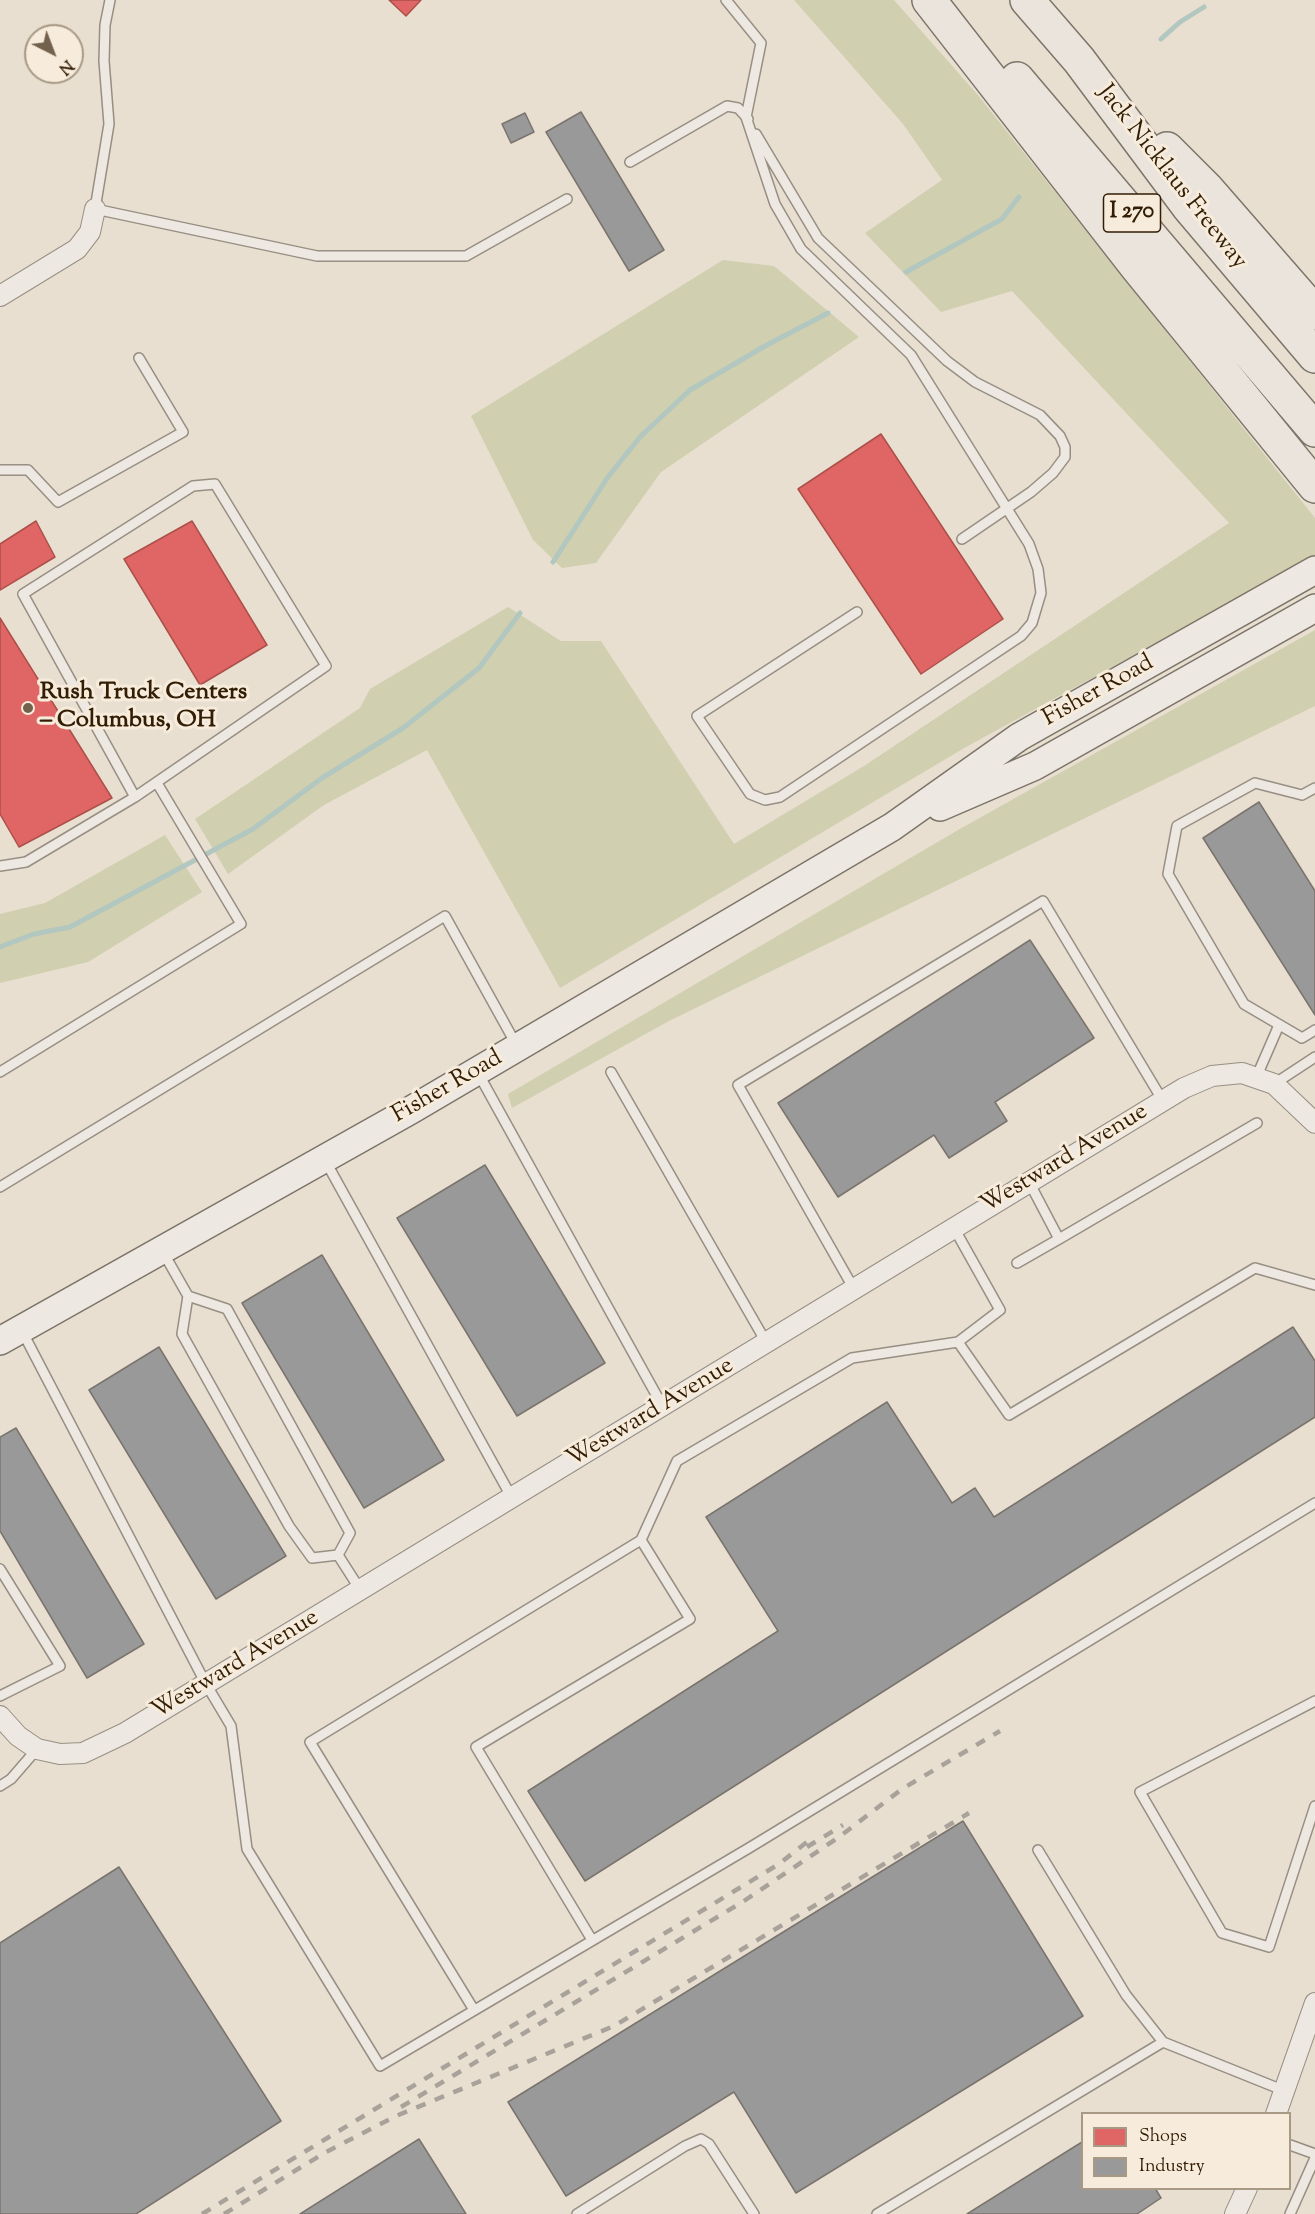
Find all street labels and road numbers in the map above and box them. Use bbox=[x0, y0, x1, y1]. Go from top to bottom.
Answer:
street label: Jack Nicklaus Freeway bbox=[1090, 80, 1252, 276]
road number: I 270 bbox=[1104, 194, 1160, 232]
street label: Fisher Road bbox=[1039, 650, 1159, 734]
street label: Fisher Road bbox=[388, 1045, 508, 1131]
street label: Westward Avenue bbox=[976, 1099, 1154, 1221]
street label: Westward Avenue bbox=[562, 1353, 740, 1475]
street label: Westward Avenue bbox=[147, 1605, 325, 1727]

